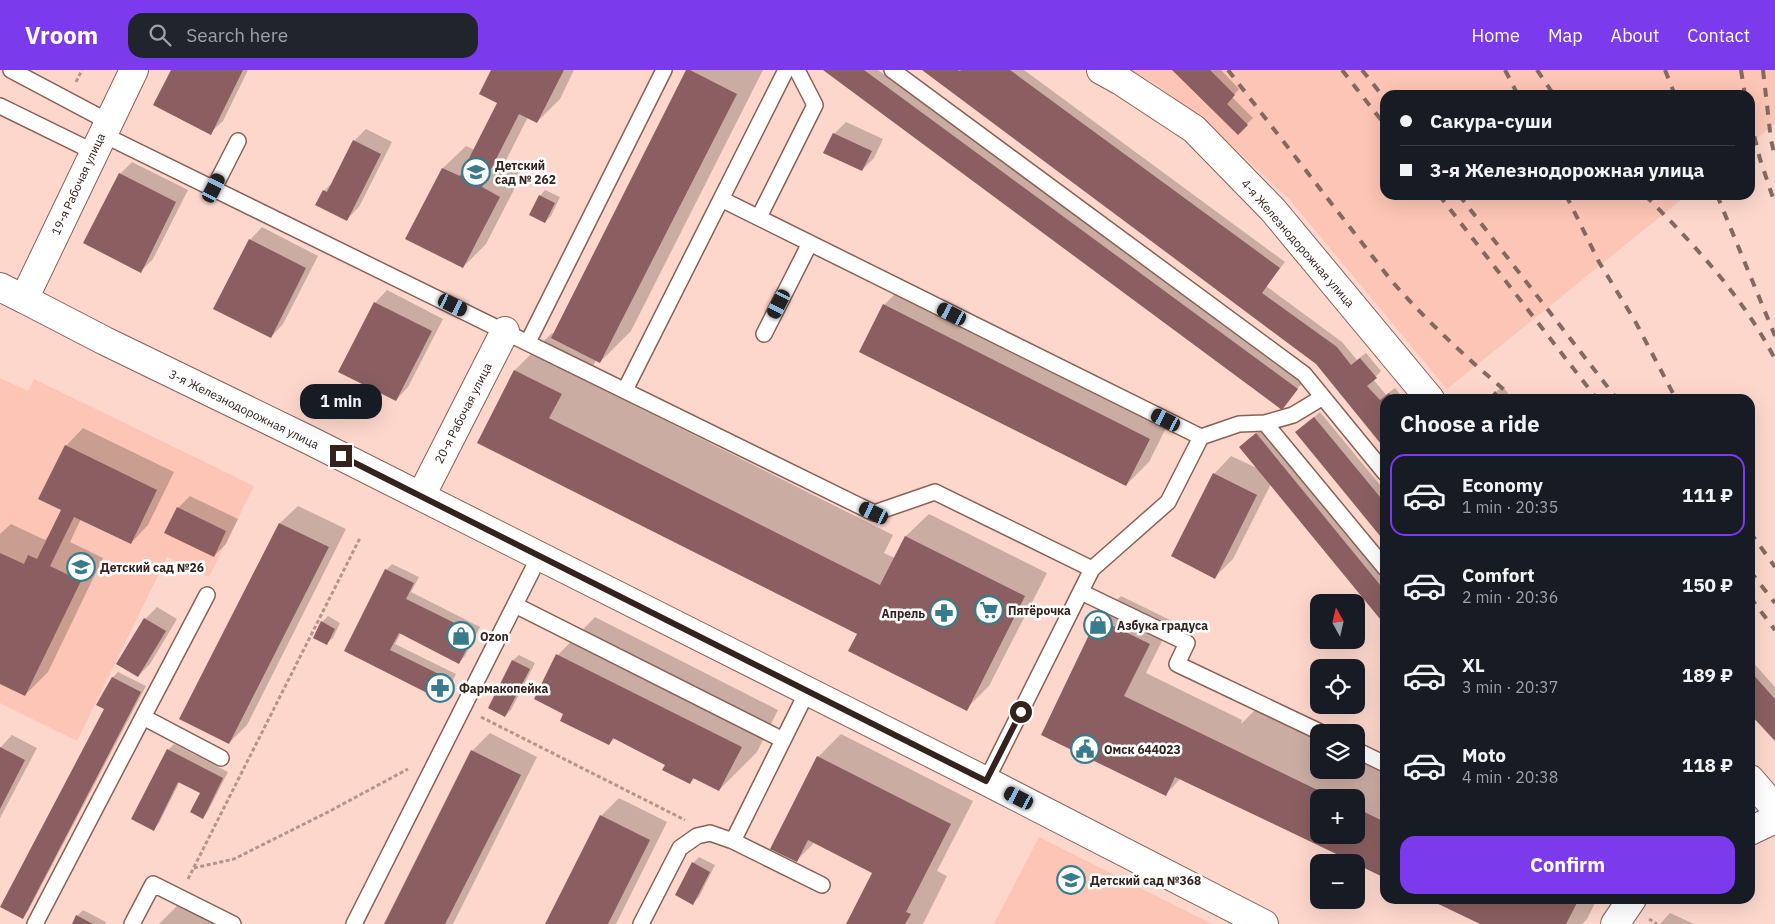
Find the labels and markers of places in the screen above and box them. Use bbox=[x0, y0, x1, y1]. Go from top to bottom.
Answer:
school or university icon: Детский сад № 262 bbox=[461, 157, 491, 187]
place label: Детский сад № 262 bbox=[495, 158, 556, 187]
school or university icon: Детский сад №26 bbox=[66, 552, 96, 582]
place label: Детский сад №26 bbox=[100, 560, 204, 575]
supermarket icon: Пятёрочка bbox=[974, 595, 1004, 625]
pharmacy icon: Апрель bbox=[929, 598, 959, 628]
place label: Пятёрочка bbox=[1008, 603, 1071, 618]
place label: Апрель bbox=[882, 606, 925, 621]
shop icon: Азбука градуса bbox=[1083, 610, 1113, 640]
place label: Азбука градуса bbox=[1117, 618, 1208, 633]
shop icon: Ozon bbox=[446, 621, 476, 651]
place label: Ozon bbox=[480, 629, 509, 644]
pharmacy icon: Фармакопейка bbox=[425, 673, 455, 703]
place label: Фармакопейка bbox=[459, 681, 548, 696]
public building icon: Омск 644023 bbox=[1070, 734, 1100, 764]
place label: Омск 644023 bbox=[1104, 742, 1181, 757]
school or university icon: Детский сад №368 bbox=[1056, 865, 1086, 895]
place label: Детский сад №368 bbox=[1090, 873, 1201, 888]

